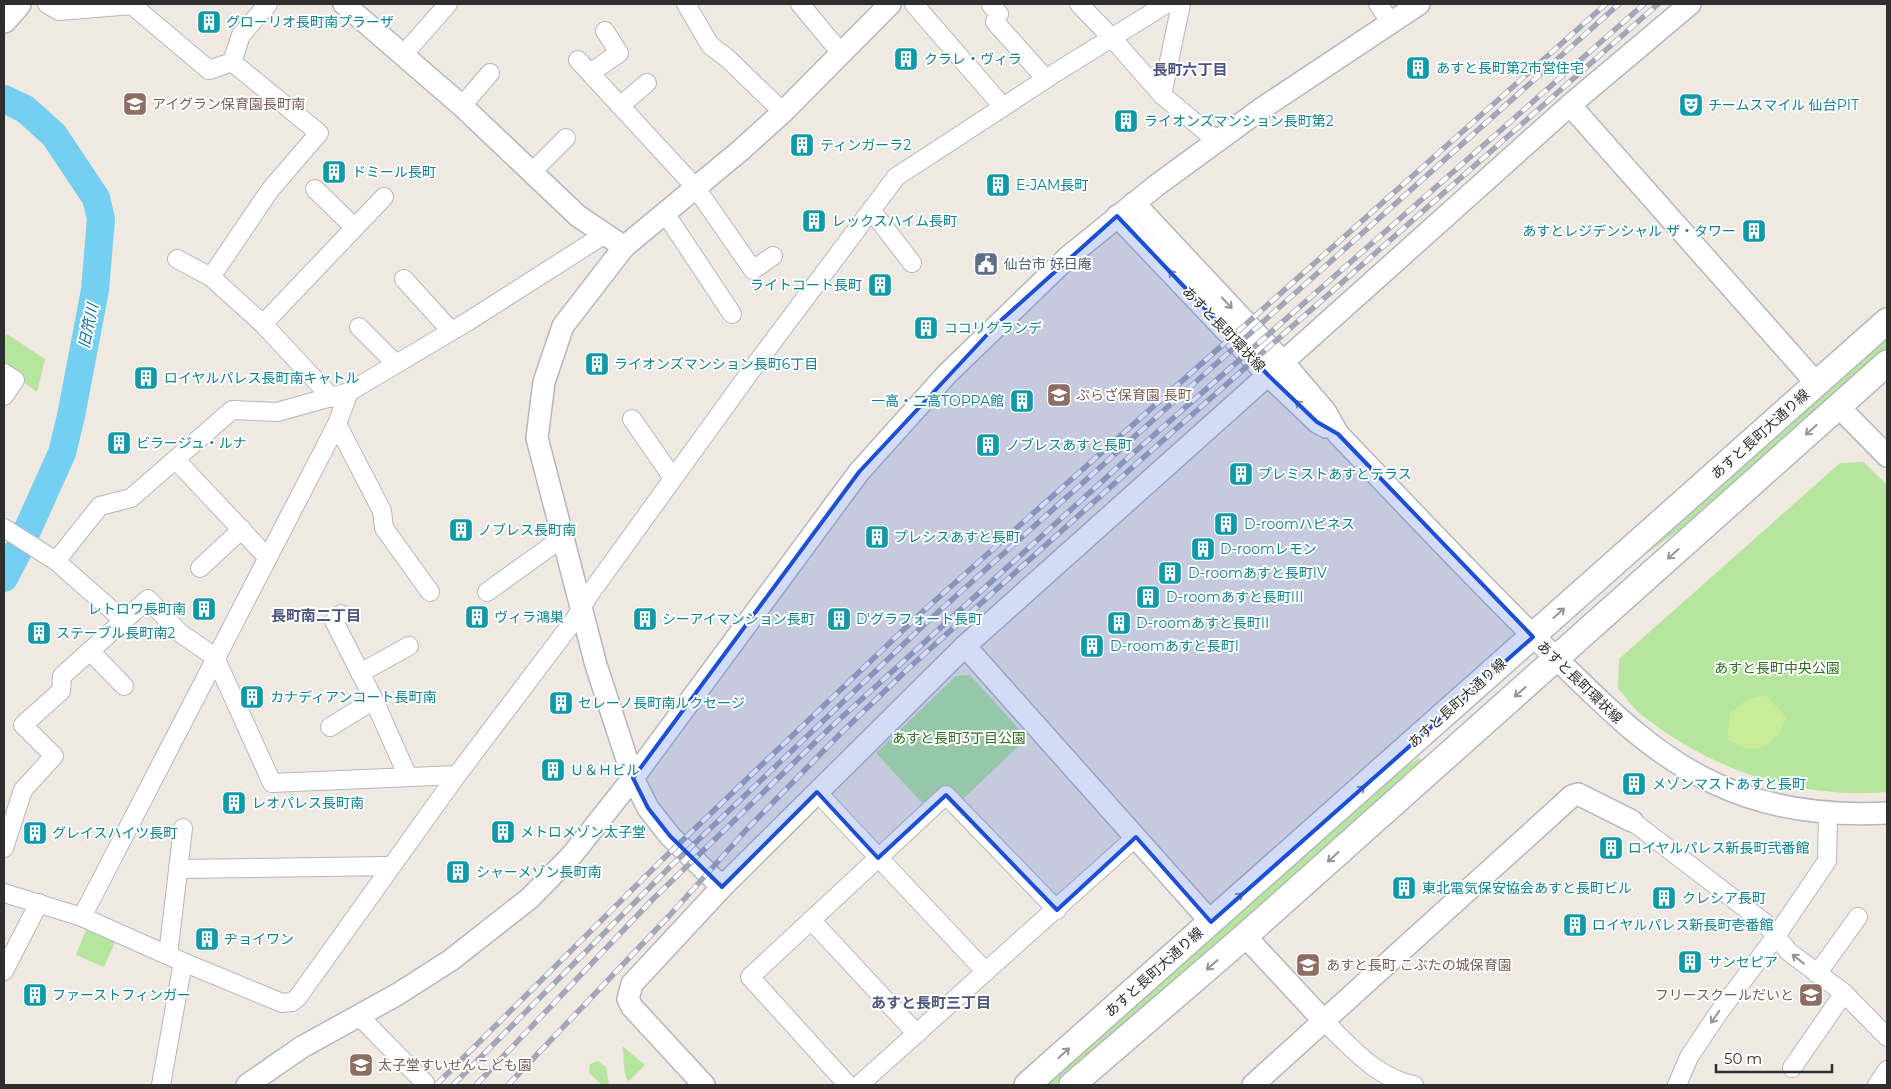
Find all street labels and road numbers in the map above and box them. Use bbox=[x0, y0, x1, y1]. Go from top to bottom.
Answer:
street label: あすと長町環状線 bbox=[1179, 282, 1269, 376]
street label: あすと長町大通り線 bbox=[1707, 385, 1813, 483]
street label: あすと長町環状線 bbox=[1533, 637, 1627, 727]
street label: あすと長町大通り線 bbox=[1404, 654, 1510, 752]
street label: あすと長町大通り線 bbox=[1101, 923, 1207, 1021]

